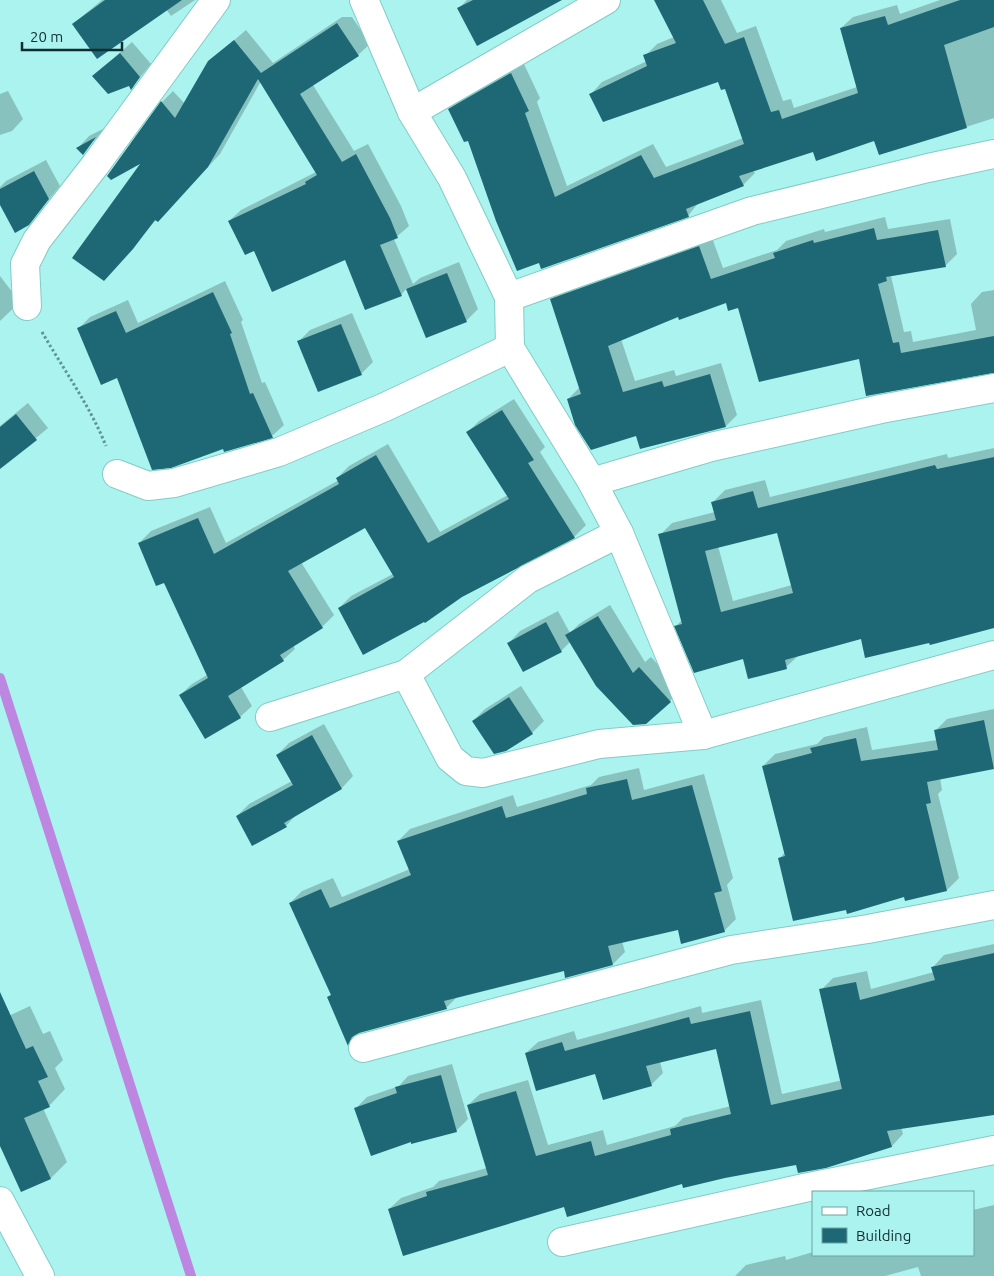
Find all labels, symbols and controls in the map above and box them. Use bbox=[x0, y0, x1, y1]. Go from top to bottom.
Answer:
scale bar bbox=[22, 20, 122, 52]
text: 20 m bbox=[30, 28, 63, 45]
legend bbox=[812, 1191, 974, 1256]
text: Road bbox=[856, 1202, 891, 1219]
text: Building bbox=[856, 1227, 911, 1244]

